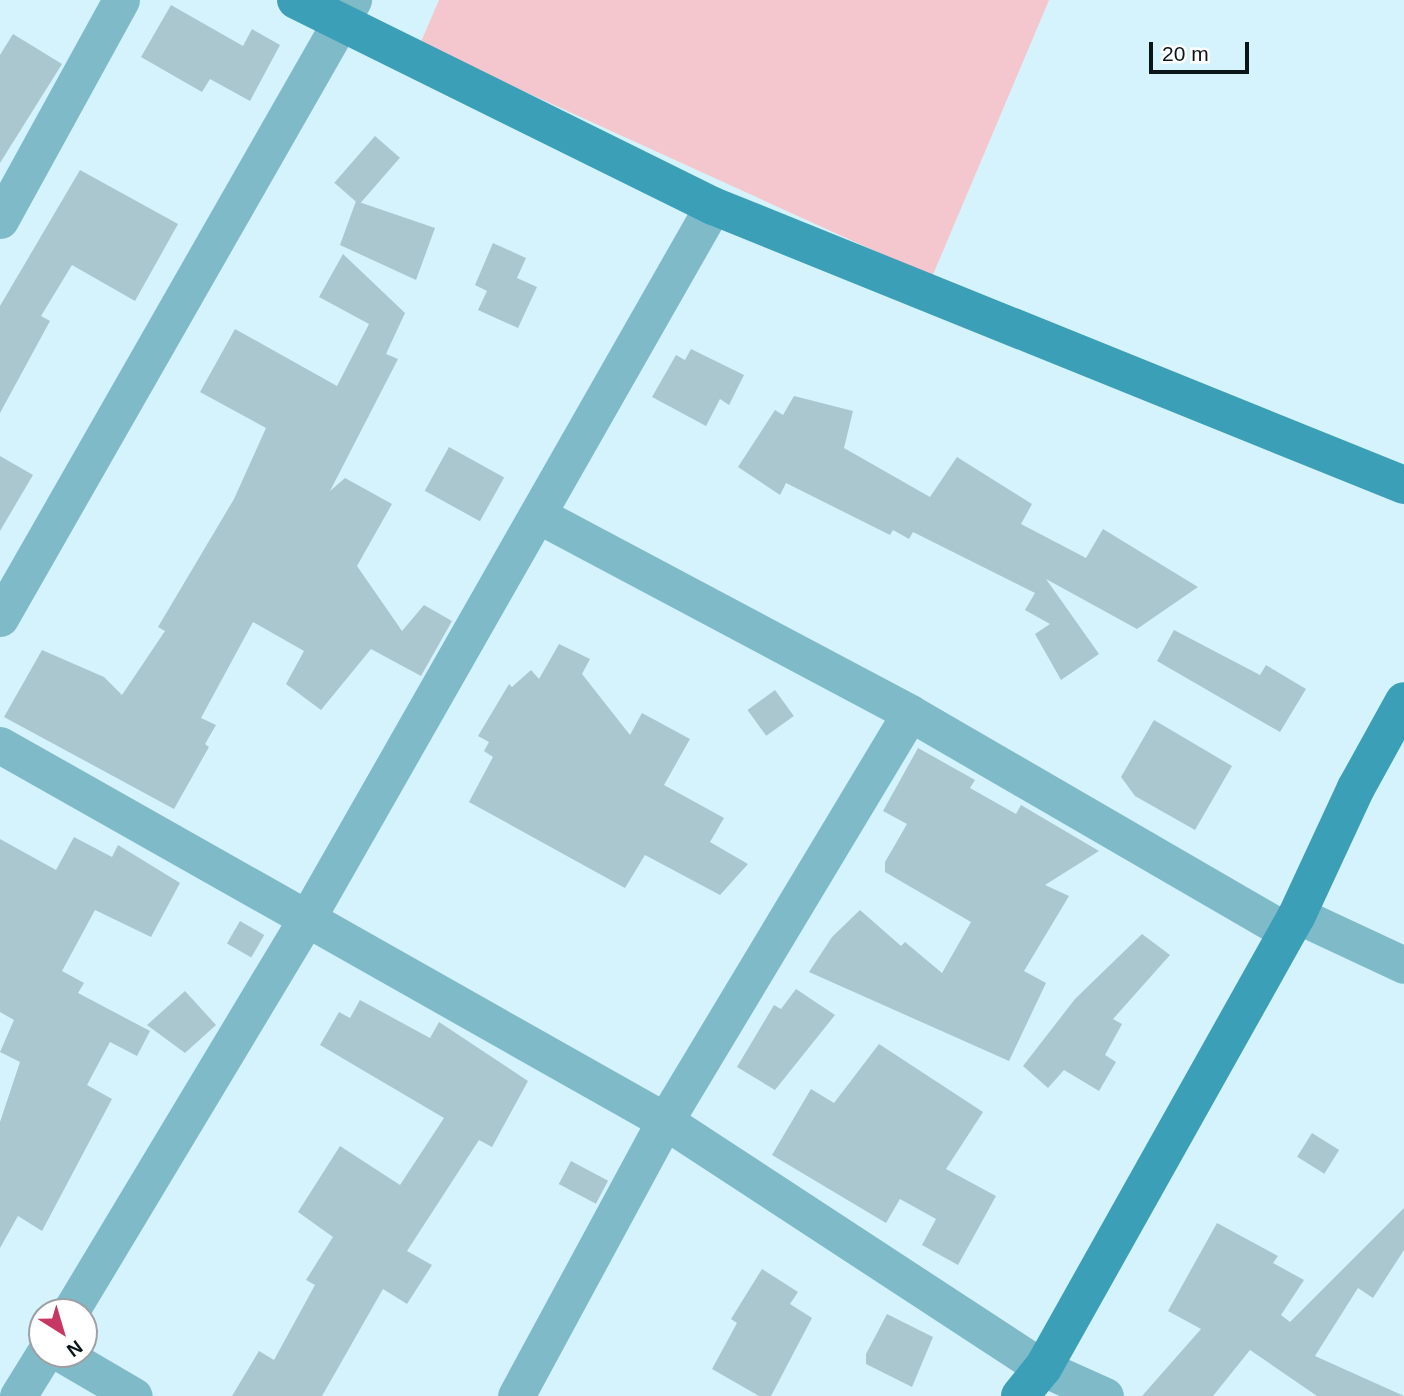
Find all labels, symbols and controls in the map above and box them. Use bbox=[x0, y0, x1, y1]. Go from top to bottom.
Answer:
scale bar bbox=[1152, 28, 1252, 72]
text: 20 m bbox=[1162, 42, 1209, 65]
north arrow bbox=[28, 1298, 98, 1368]
text: N bbox=[63, 1336, 87, 1361]

